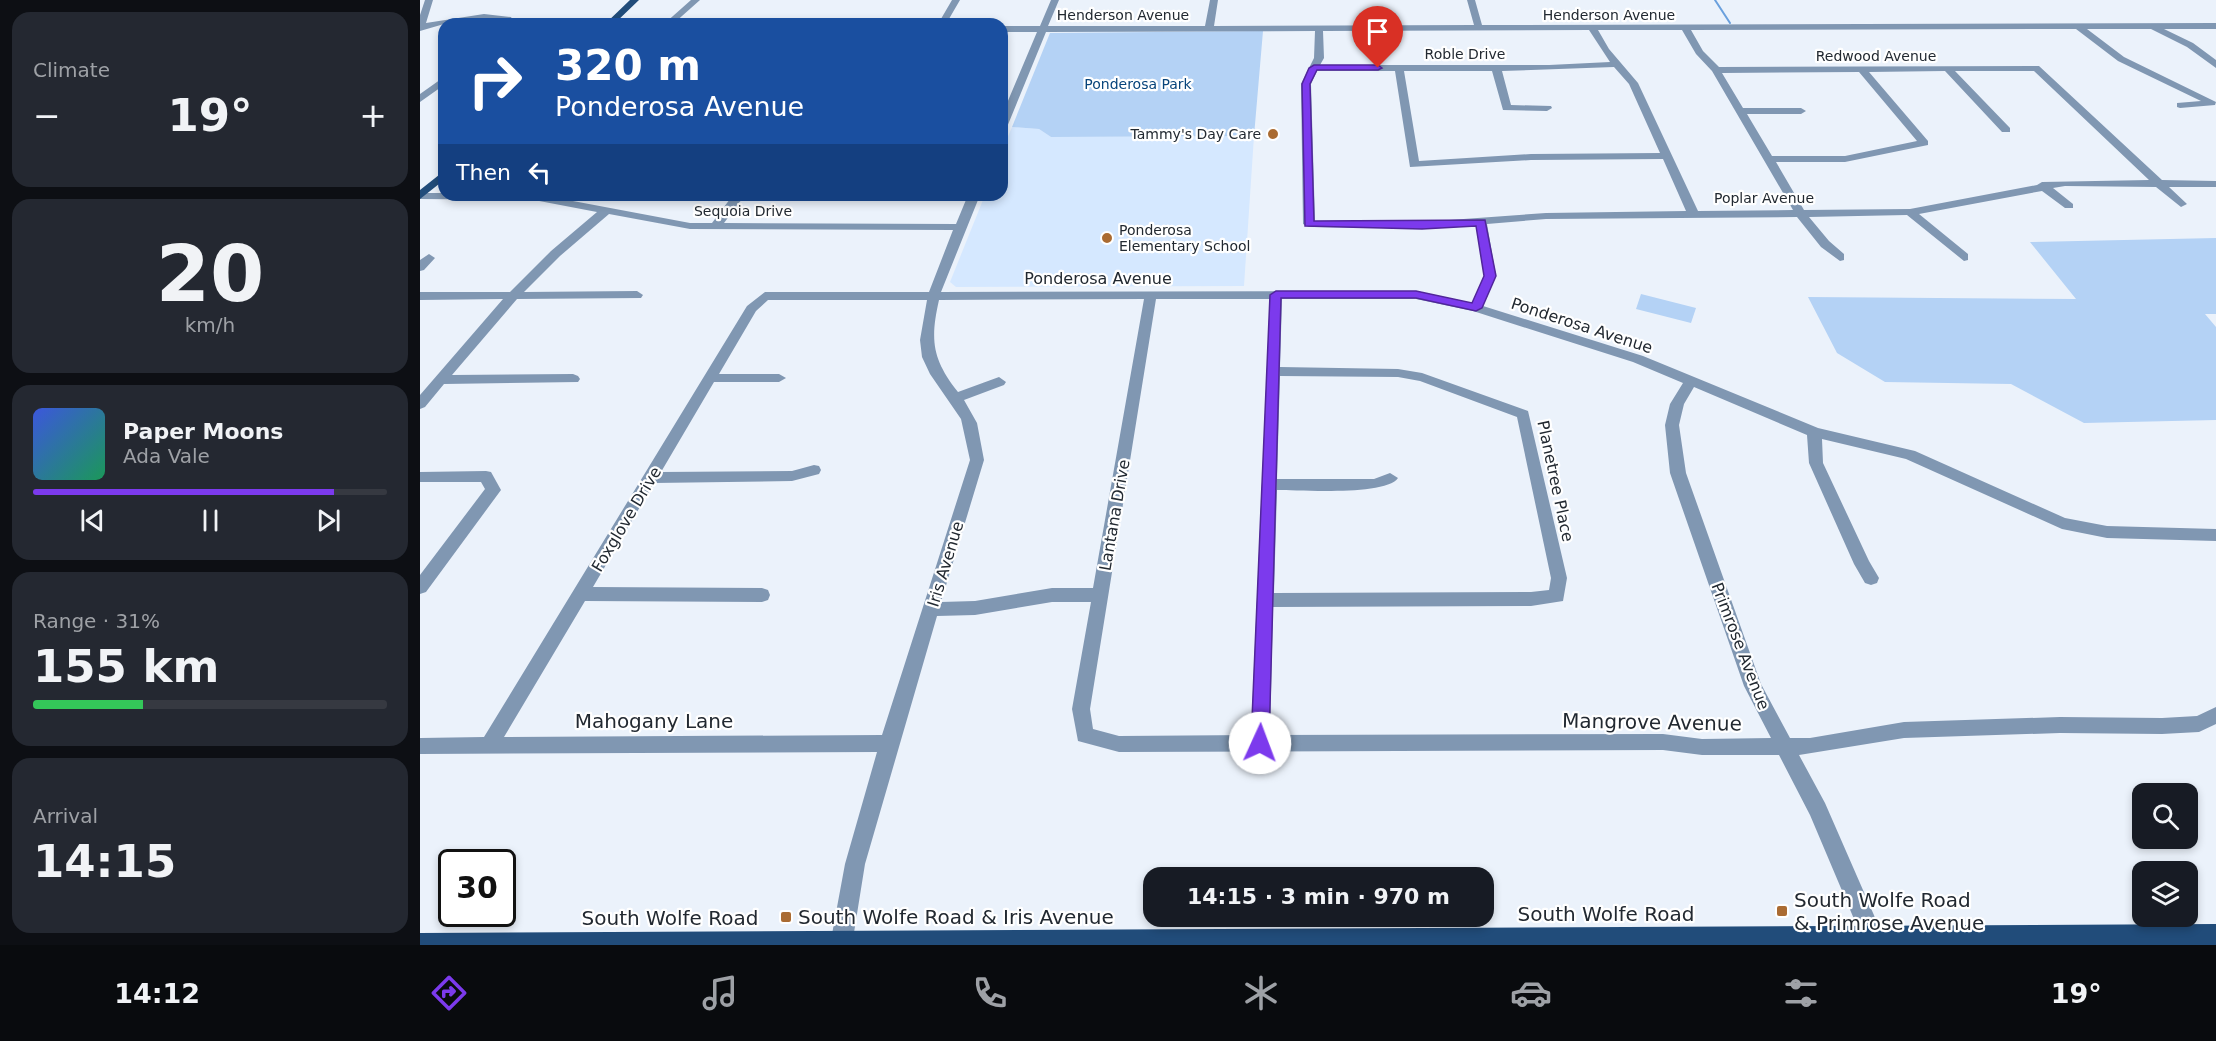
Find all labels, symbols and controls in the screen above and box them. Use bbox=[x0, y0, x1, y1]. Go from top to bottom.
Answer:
pin bbox=[1352, 6, 1403, 68]
street label: Henderson Avenue bbox=[1057, 7, 1189, 23]
street label: Henderson Avenue bbox=[1543, 7, 1675, 23]
icon: arrive bbox=[1361, 15, 1394, 48]
text: 320 m bbox=[555, 41, 701, 90]
icon: right bbox=[456, 42, 534, 120]
street label: Roble Drive bbox=[1425, 46, 1505, 62]
street label: Redwood Avenue bbox=[1816, 48, 1936, 64]
text: Climate bbox=[33, 58, 110, 82]
park label: Ponderosa Park bbox=[1084, 76, 1193, 92]
text: 19° bbox=[167, 89, 253, 142]
text: Ponderosa Avenue bbox=[555, 91, 804, 122]
text: − bbox=[33, 96, 61, 135]
text: + bbox=[359, 96, 387, 135]
place label: Tammy's Day Care bbox=[1130, 126, 1261, 142]
marker: Tammy's Day Care bbox=[1266, 127, 1280, 141]
icon: left bbox=[523, 156, 556, 189]
text: Then bbox=[456, 160, 511, 185]
street label: Poplar Avenue bbox=[1714, 190, 1814, 206]
street label: Sequoia Drive bbox=[694, 203, 792, 219]
place label: Ponderosa Elementary School bbox=[1119, 222, 1251, 254]
text: 20 bbox=[156, 229, 264, 319]
marker: Ponderosa Elementary School bbox=[1100, 231, 1114, 245]
street label: Ponderosa Avenue bbox=[1024, 269, 1172, 288]
street label: Ponderosa Avenue bbox=[1509, 294, 1655, 357]
text: km/h bbox=[185, 313, 235, 337]
text: Paper Moons bbox=[123, 419, 283, 444]
street label: Planetree Place bbox=[1533, 419, 1578, 544]
text: Ada Vale bbox=[123, 444, 210, 468]
street label: Lantana Drive bbox=[1095, 458, 1134, 572]
street label: Foxglove Drive bbox=[588, 463, 665, 575]
icon: previous bbox=[76, 504, 109, 537]
icon: pause bbox=[194, 504, 227, 537]
icon: next bbox=[312, 504, 345, 537]
street label: Iris Avenue bbox=[923, 519, 968, 609]
street label: Primrose Avenue bbox=[1708, 580, 1774, 712]
text: Range · 31% bbox=[33, 609, 160, 633]
text: 155 km bbox=[33, 640, 219, 693]
street label: Mangrove Avenue bbox=[1562, 708, 1742, 736]
street label: Mahogany Lane bbox=[575, 709, 733, 733]
position arrow bbox=[1228, 711, 1292, 775]
map controls bbox=[2132, 783, 2198, 927]
button: search bbox=[2132, 783, 2198, 849]
text: Arrival bbox=[33, 804, 98, 828]
text: 14:15 bbox=[33, 835, 176, 888]
speed limit sign: 30 bbox=[438, 849, 516, 927]
button: layers bbox=[2132, 861, 2198, 927]
text: 14:15 · 3 min · 970 m bbox=[1187, 884, 1450, 909]
place label: South Wolfe Road & Primrose Avenue bbox=[1794, 888, 1984, 935]
street label: South Wolfe Road bbox=[1518, 902, 1694, 926]
marker: South Wolfe Road & Primrose Avenue bbox=[1775, 904, 1789, 918]
place label: South Wolfe Road & Iris Avenue bbox=[798, 905, 1114, 929]
street label: South Wolfe Road bbox=[582, 906, 758, 930]
marker: South Wolfe Road & Iris Avenue bbox=[779, 910, 793, 924]
icon: directions bbox=[428, 972, 470, 1014]
icon: music bbox=[699, 972, 741, 1014]
icon: phone bbox=[969, 972, 1011, 1014]
icon: climate bbox=[1240, 972, 1282, 1014]
icon: car bbox=[1510, 972, 1552, 1014]
icon: filters bbox=[1780, 972, 1822, 1014]
text: 14:12 bbox=[114, 978, 200, 1009]
text: 19° bbox=[2051, 978, 2102, 1009]

